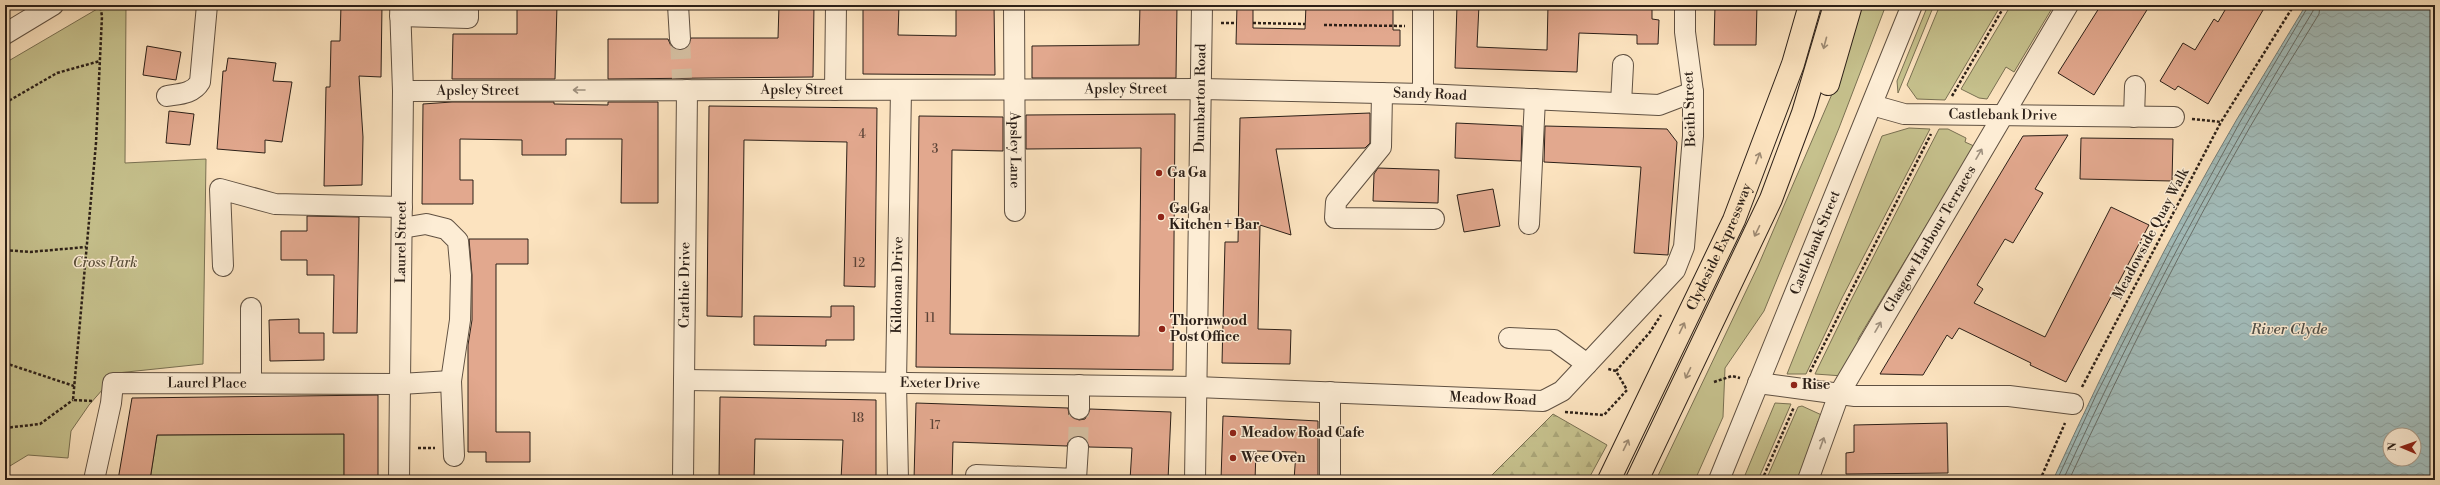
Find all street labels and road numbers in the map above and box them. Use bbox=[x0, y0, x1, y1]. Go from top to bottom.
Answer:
street label: Dumbarton Road bbox=[1191, 43, 1210, 153]
street label: Beith Street bbox=[1680, 71, 1700, 148]
street label: Apsley Street bbox=[1084, 80, 1167, 98]
street label: Apsley Street bbox=[760, 81, 843, 99]
street label: Apsley Street bbox=[436, 82, 519, 100]
street label: Sandy Road bbox=[1393, 84, 1467, 105]
street label: Castlebank Drive bbox=[1948, 105, 2057, 125]
street label: Apsley Lane bbox=[1006, 111, 1024, 188]
street label: Glasgow Harbour Terraces bbox=[1880, 162, 1980, 316]
street label: Meadowside Quay Walk bbox=[2109, 164, 2194, 303]
street label: Clydeside Expressway bbox=[1683, 181, 1756, 314]
street label: Castlebank Street bbox=[1786, 188, 1845, 298]
street label: Laurel Street bbox=[392, 201, 411, 283]
street label: Kildonan Drive bbox=[888, 236, 907, 334]
street label: Crathie Drive bbox=[676, 242, 694, 328]
street label: Laurel Place bbox=[167, 374, 247, 392]
street label: Exeter Drive bbox=[900, 374, 980, 393]
street label: Meadow Road bbox=[1449, 388, 1537, 410]

